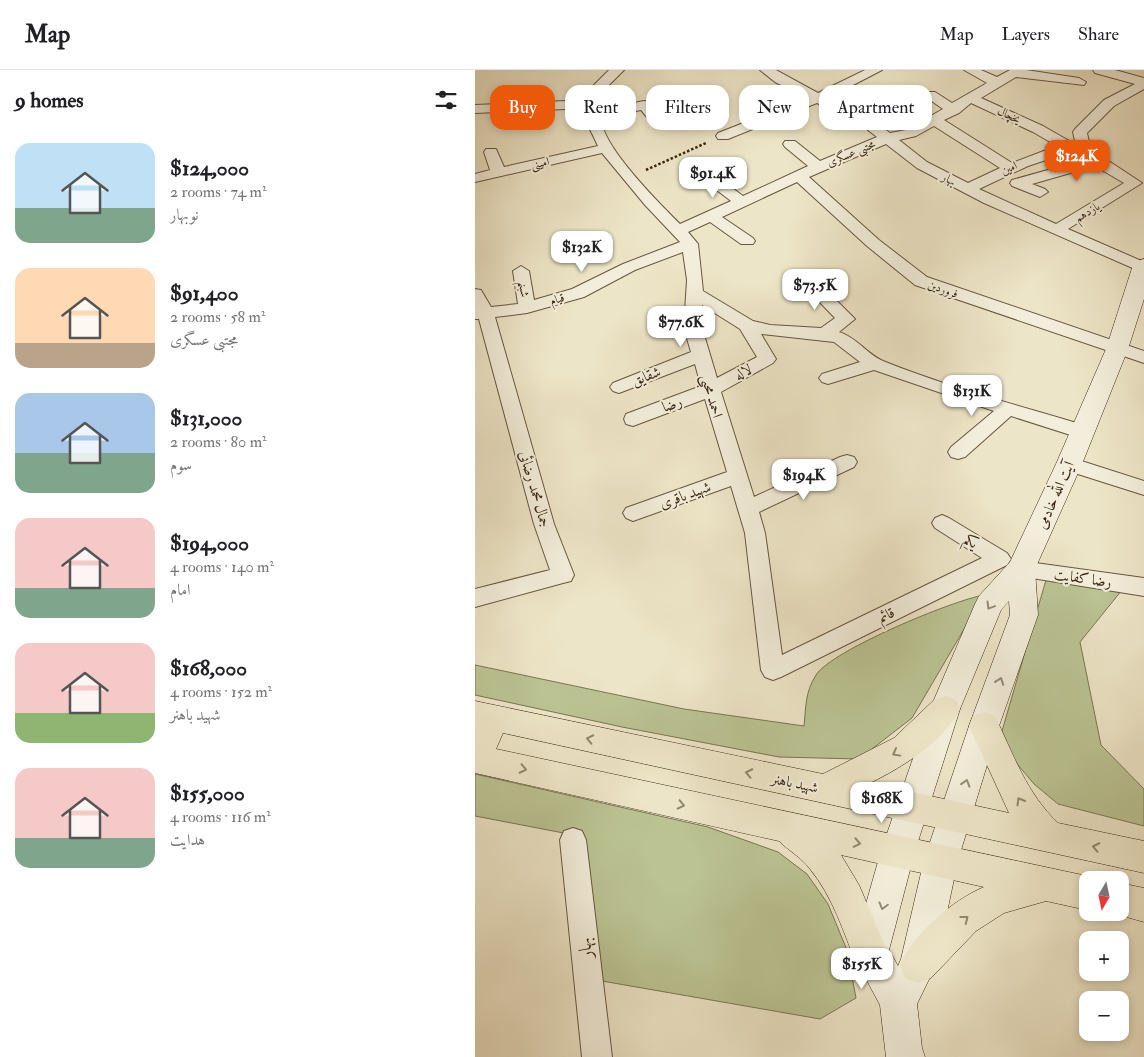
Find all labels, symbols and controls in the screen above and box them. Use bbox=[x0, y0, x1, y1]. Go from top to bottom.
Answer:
text: Map bbox=[25, 19, 70, 50]
text: Map bbox=[940, 23, 974, 46]
text: Layers bbox=[1002, 23, 1050, 46]
text: Share bbox=[1078, 23, 1119, 46]
chip: Buy bbox=[490, 85, 555, 130]
chip: Rent bbox=[565, 85, 636, 130]
chip: Filters bbox=[646, 85, 729, 130]
chip: New bbox=[739, 85, 809, 130]
chip: Apartment bbox=[819, 85, 932, 130]
icon: filters bbox=[432, 86, 460, 114]
text: 9 homes bbox=[15, 87, 84, 114]
street label: یخچال bbox=[995, 104, 1023, 127]
street label: مجتبی عسگری bbox=[825, 136, 879, 172]
pin: $124K bbox=[1042, 140, 1112, 182]
text: $124K bbox=[1056, 146, 1098, 166]
street label: امینی bbox=[529, 154, 552, 174]
text: $124,000 bbox=[170, 155, 249, 182]
pin: $91.4K bbox=[672, 156, 754, 199]
street label: امین bbox=[999, 158, 1020, 179]
icon: home bbox=[55, 163, 115, 223]
text: $91.4K bbox=[690, 163, 736, 183]
street label: بهار bbox=[938, 169, 958, 189]
text: 2 rooms · 74 m² bbox=[170, 182, 266, 202]
street label: یازدهم bbox=[1072, 199, 1105, 228]
text: نوبهار bbox=[170, 205, 198, 225]
pin: $132K bbox=[547, 230, 617, 273]
text: $132K bbox=[562, 237, 602, 257]
pin: $73.5K bbox=[774, 268, 856, 311]
text: $73.5K bbox=[793, 275, 837, 295]
street label: فروردین bbox=[926, 277, 960, 302]
text: $91,400 bbox=[170, 280, 238, 307]
street label: شبنم bbox=[511, 280, 532, 299]
icon: home bbox=[55, 288, 115, 348]
street label: قیام bbox=[548, 290, 567, 312]
pin: $77.6K bbox=[640, 306, 722, 348]
text: 2 rooms · 58 m² bbox=[170, 307, 265, 327]
text: $77.6K bbox=[658, 312, 704, 332]
text: مجتبی عسگری bbox=[170, 330, 238, 350]
street label: لاله bbox=[731, 360, 756, 385]
street label: شقایق bbox=[629, 362, 663, 391]
street label: احمد محبی bbox=[694, 372, 727, 421]
pin: $131K bbox=[937, 374, 1007, 417]
text: $131K bbox=[953, 381, 991, 401]
street label: رضا bbox=[660, 392, 685, 417]
text: $131,000 bbox=[170, 405, 242, 432]
icon: home bbox=[55, 413, 115, 473]
text: 2 rooms · 80 m² bbox=[170, 432, 267, 452]
street label: جمال محمد رضائی bbox=[515, 449, 554, 530]
text: سوم bbox=[170, 455, 192, 475]
street label: آیت الله خادمی bbox=[1029, 456, 1080, 532]
pin: $194K bbox=[769, 458, 839, 501]
text: $194K bbox=[783, 465, 825, 485]
street label: شهید باقری bbox=[657, 477, 713, 514]
text: $194,000 bbox=[170, 530, 249, 557]
street label: یکم bbox=[958, 530, 982, 557]
icon: home bbox=[55, 538, 115, 598]
text: 4 rooms · 140 m² bbox=[170, 557, 274, 577]
street label: رضا کفایت bbox=[1053, 565, 1113, 592]
text: امام bbox=[170, 580, 191, 600]
one-way arrow bbox=[986, 601, 996, 610]
street label: قائم bbox=[875, 603, 899, 630]
text: $168,000 bbox=[170, 655, 247, 682]
icon: home bbox=[55, 663, 115, 723]
one-way arrow bbox=[994, 677, 1004, 685]
text: 4 rooms · 152 m² bbox=[170, 682, 272, 702]
text: شهید باهنر bbox=[170, 705, 220, 725]
one-way arrow bbox=[586, 734, 595, 744]
one-way arrow bbox=[892, 747, 901, 757]
one-way arrow bbox=[518, 764, 527, 774]
one-way arrow bbox=[745, 768, 754, 779]
street label: شهید باهنر bbox=[768, 769, 820, 798]
one-way arrow bbox=[960, 779, 970, 788]
text: $155,000 bbox=[170, 780, 245, 807]
pin: $168K bbox=[847, 782, 917, 824]
icon: home bbox=[55, 788, 115, 848]
text: $168K bbox=[861, 788, 903, 808]
one-way arrow bbox=[1017, 798, 1027, 807]
one-way arrow bbox=[677, 799, 686, 810]
text: 4 rooms · 116 m² bbox=[170, 807, 271, 827]
text: هدایت bbox=[170, 830, 205, 850]
one-way arrow bbox=[853, 837, 862, 848]
one-way arrow bbox=[1092, 843, 1101, 853]
north arrow bbox=[1079, 871, 1129, 921]
map controls bbox=[1079, 871, 1129, 1041]
one-way arrow bbox=[878, 902, 889, 911]
one-way arrow bbox=[959, 916, 968, 924]
button: + bbox=[1079, 931, 1129, 981]
street label: بهار bbox=[573, 936, 598, 962]
pin: $155K bbox=[827, 948, 897, 990]
text: $155K bbox=[842, 954, 882, 974]
button: − bbox=[1079, 991, 1129, 1041]

